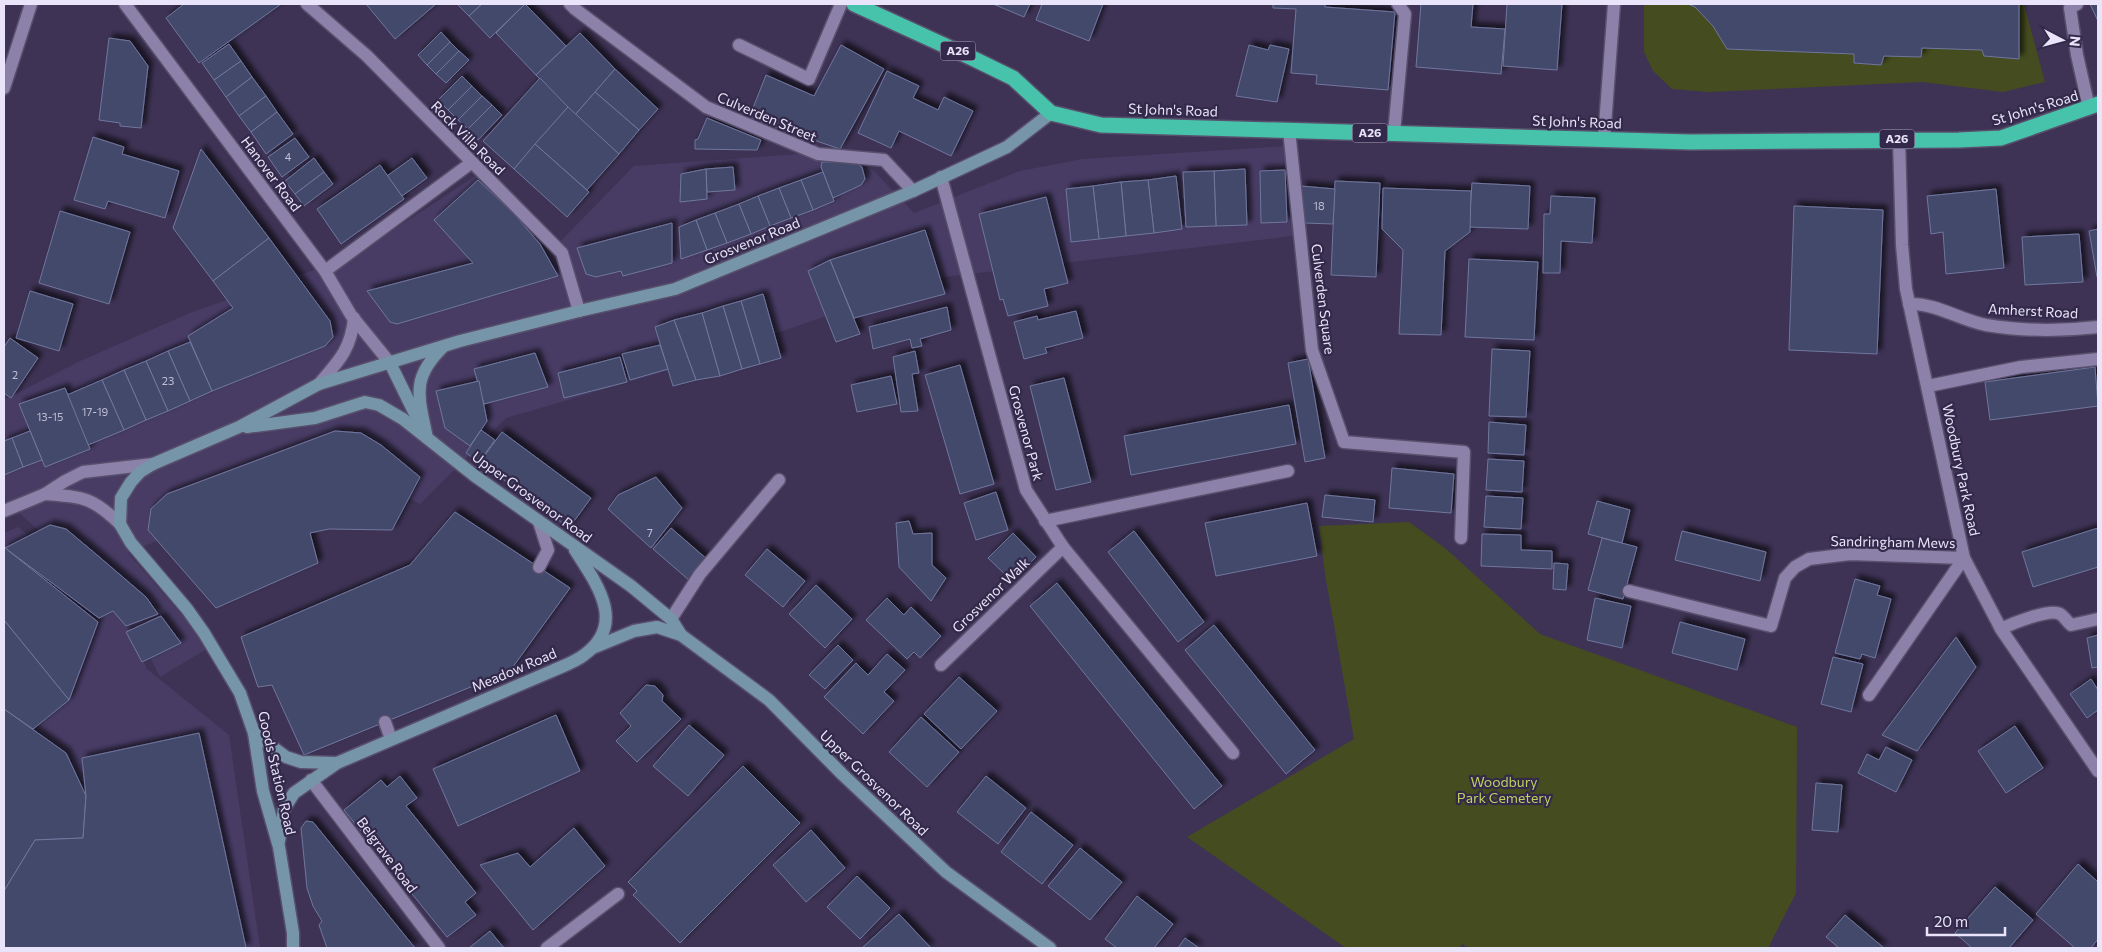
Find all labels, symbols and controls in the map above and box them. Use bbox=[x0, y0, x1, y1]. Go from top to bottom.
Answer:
north arrow bbox=[2037, 15, 2087, 65]
text: N bbox=[2066, 35, 2084, 48]
road number: A26 bbox=[940, 41, 976, 60]
street label: St John's Road bbox=[1990, 86, 2080, 129]
street label: Culverden Street bbox=[715, 88, 820, 145]
street label: Rock Villa Road bbox=[428, 97, 509, 178]
street label: St John's Road bbox=[1128, 99, 1218, 120]
street label: St John's Road bbox=[1532, 111, 1622, 132]
road number: A26 bbox=[1352, 124, 1388, 142]
road number: A26 bbox=[1880, 130, 1914, 148]
street label: Hanover Road bbox=[238, 133, 305, 214]
house number: 4 bbox=[285, 150, 292, 163]
house number: 18 bbox=[1313, 199, 1325, 212]
street label: Grosvenor Road bbox=[701, 214, 802, 267]
street label: Culverden Square bbox=[1308, 243, 1339, 355]
street label: Amherst Road bbox=[1988, 300, 2078, 321]
house number: 2 bbox=[12, 368, 18, 381]
house number: 23 bbox=[162, 374, 174, 387]
street label: Grosvenor Park bbox=[1006, 383, 1048, 483]
street label: Woodbury Park Road bbox=[1939, 402, 1984, 537]
house number: 17-19 bbox=[82, 405, 109, 418]
house number: 13-15 bbox=[37, 410, 63, 423]
street label: Upper Grosvenor Road bbox=[469, 447, 596, 546]
house number: 7 bbox=[647, 526, 653, 539]
street label: Sandringham Mews bbox=[1830, 532, 1956, 551]
street label: Grosvenor Walk bbox=[948, 553, 1033, 636]
street label: Meadow Road bbox=[469, 644, 559, 695]
street label: Goods Station Road bbox=[255, 709, 300, 836]
street label: Upper Grosvenor Road bbox=[817, 726, 932, 839]
park label: Woodbury Park Cemetery bbox=[1457, 773, 1551, 806]
street label: Belgrave Road bbox=[354, 814, 421, 896]
scale bar bbox=[1927, 904, 2004, 936]
text: 20 m bbox=[1934, 912, 1968, 930]

